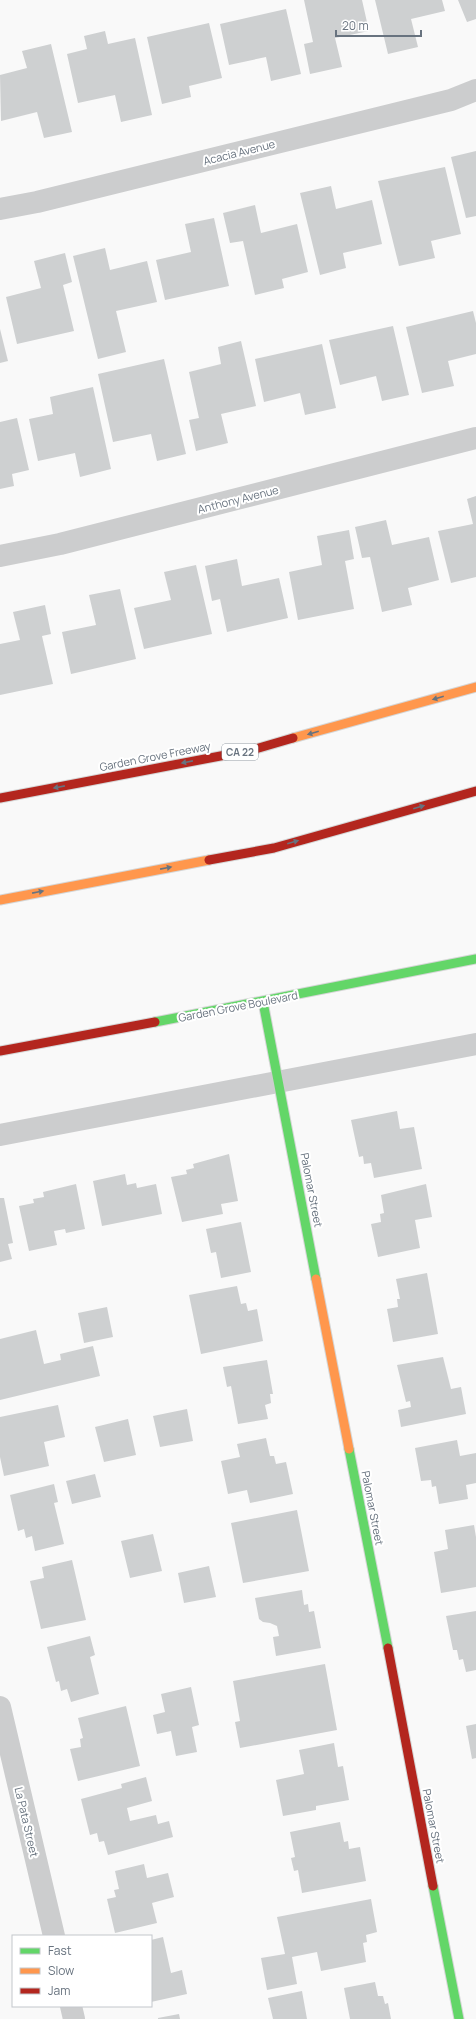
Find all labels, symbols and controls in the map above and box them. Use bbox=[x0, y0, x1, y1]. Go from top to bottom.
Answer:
scale bar bbox=[336, 12, 421, 38]
text: 20 m bbox=[342, 17, 369, 34]
street label: Acacia Avenue bbox=[201, 136, 277, 168]
street label: Anthony Avenue bbox=[196, 482, 281, 516]
one-way arrow bbox=[432, 695, 444, 701]
one-way arrow bbox=[307, 730, 319, 736]
street label: Garden Grove Freeway bbox=[98, 738, 212, 774]
road number: CA 22 bbox=[222, 744, 258, 760]
one-way arrow bbox=[181, 760, 193, 766]
one-way arrow bbox=[53, 784, 65, 790]
one-way arrow bbox=[413, 804, 425, 810]
one-way arrow bbox=[288, 839, 300, 845]
one-way arrow bbox=[160, 865, 172, 871]
one-way arrow bbox=[32, 889, 44, 895]
street label: Garden Grove Boulevard bbox=[177, 987, 299, 1025]
street label: Palomar Street bbox=[297, 1152, 327, 1228]
street label: Palomar Street bbox=[358, 1470, 388, 1546]
street label: La Pata Street bbox=[12, 1786, 42, 1858]
street label: Palomar Street bbox=[419, 1788, 449, 1864]
legend bbox=[12, 1935, 152, 2007]
text: Fast bbox=[48, 1942, 72, 1959]
text: Slow bbox=[48, 1962, 74, 1979]
text: Jam bbox=[48, 1982, 70, 1999]

